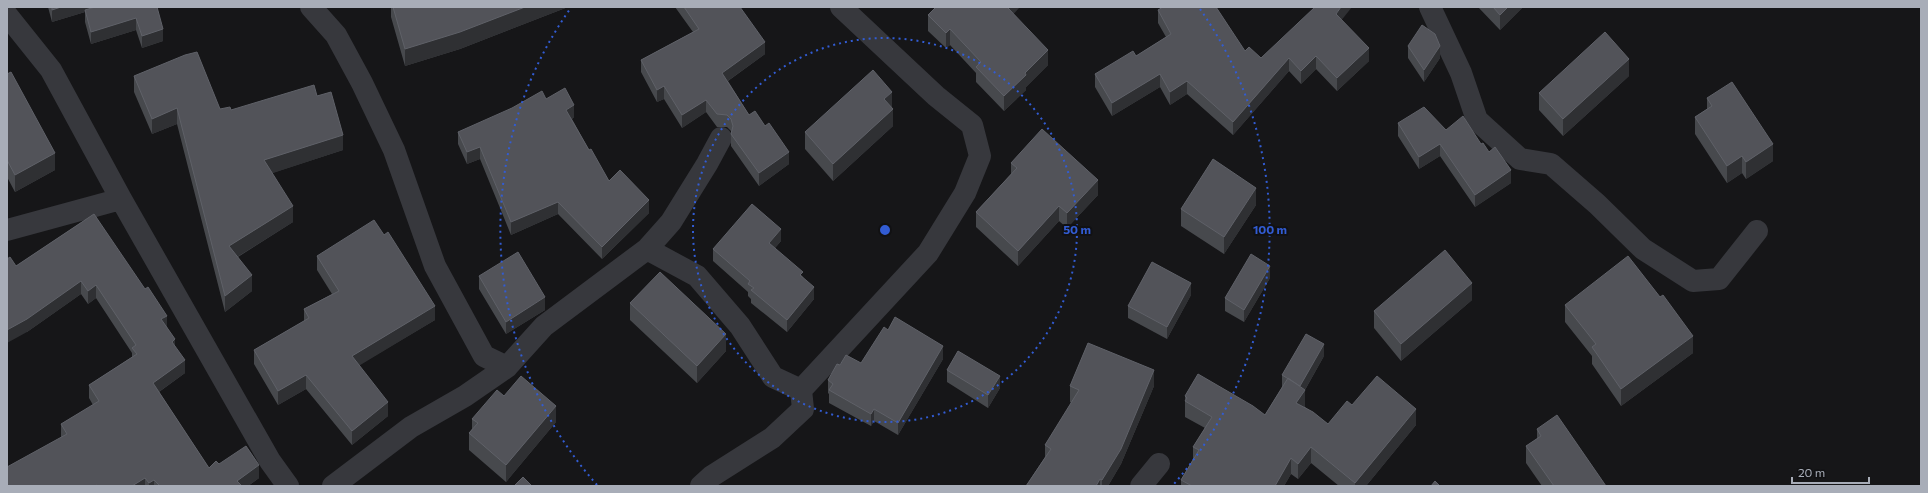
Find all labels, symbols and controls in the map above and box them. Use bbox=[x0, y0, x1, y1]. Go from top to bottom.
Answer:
text: 50 m bbox=[1063, 222, 1091, 236]
text: 100 m bbox=[1253, 222, 1287, 236]
centre of rings bbox=[878, 223, 892, 237]
scale bar bbox=[1792, 459, 1869, 485]
text: 20 m bbox=[1798, 465, 1825, 479]

